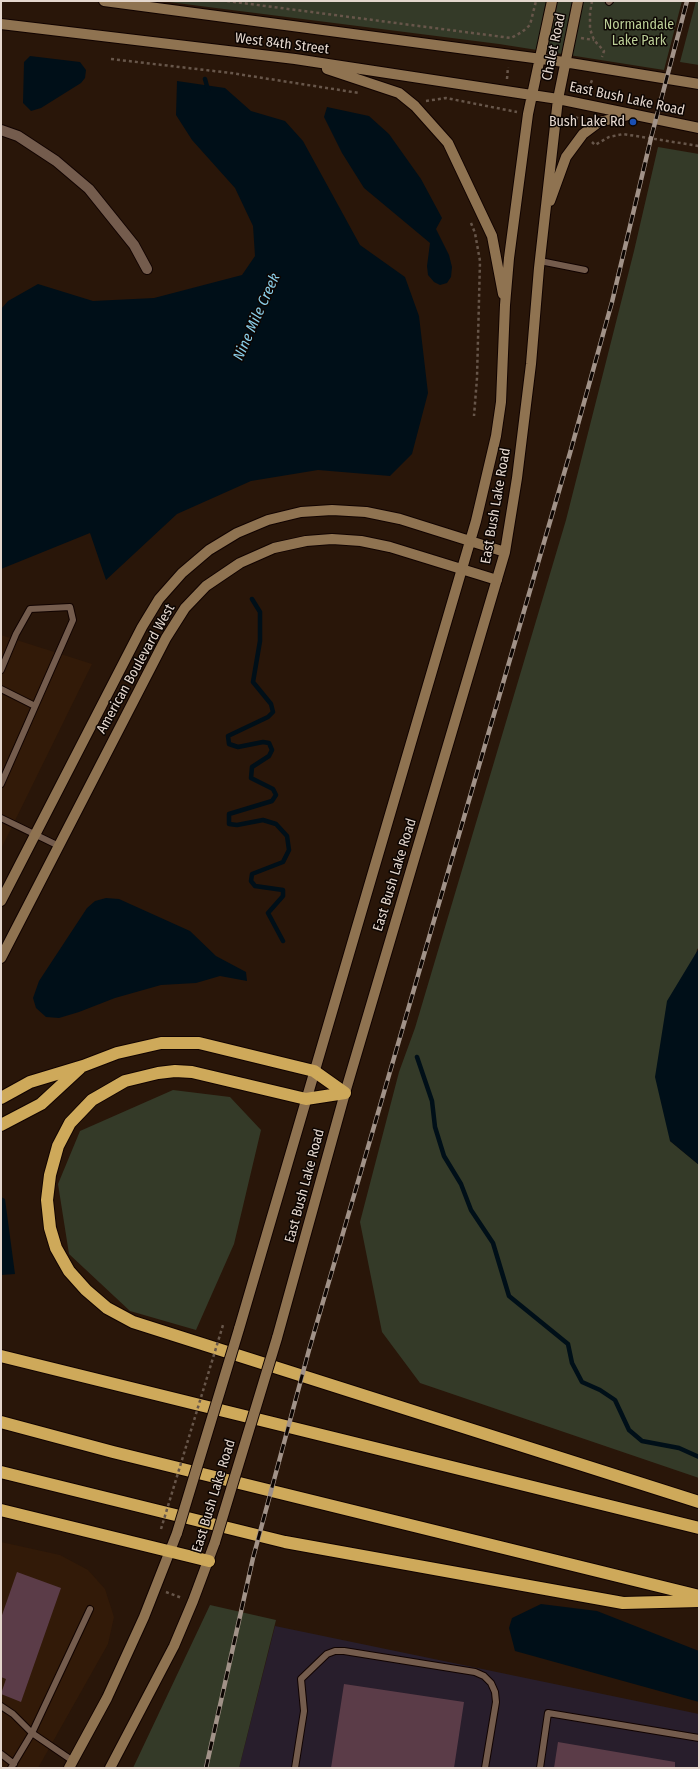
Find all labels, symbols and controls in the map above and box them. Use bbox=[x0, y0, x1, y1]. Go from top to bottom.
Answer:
street label: Chalet Road bbox=[539, 12, 569, 82]
park label: Normandale Lake Park bbox=[604, 17, 674, 50]
street label: West 84th Street bbox=[234, 30, 330, 58]
street label: East Bush Lake Road bbox=[568, 79, 686, 119]
place label: Bush Lake Rd bbox=[549, 114, 625, 130]
marker: Bush Lake Rd bbox=[628, 117, 638, 127]
water label: Nine Mile Creek bbox=[230, 270, 284, 364]
street label: East Bush Lake Road bbox=[478, 447, 514, 565]
street label: American Boulevard West bbox=[93, 601, 179, 737]
street label: East Bush Lake Road bbox=[370, 816, 420, 934]
street label: East Bush Lake Road bbox=[282, 1127, 328, 1245]
street label: East Bush Lake Road bbox=[189, 1437, 239, 1555]

